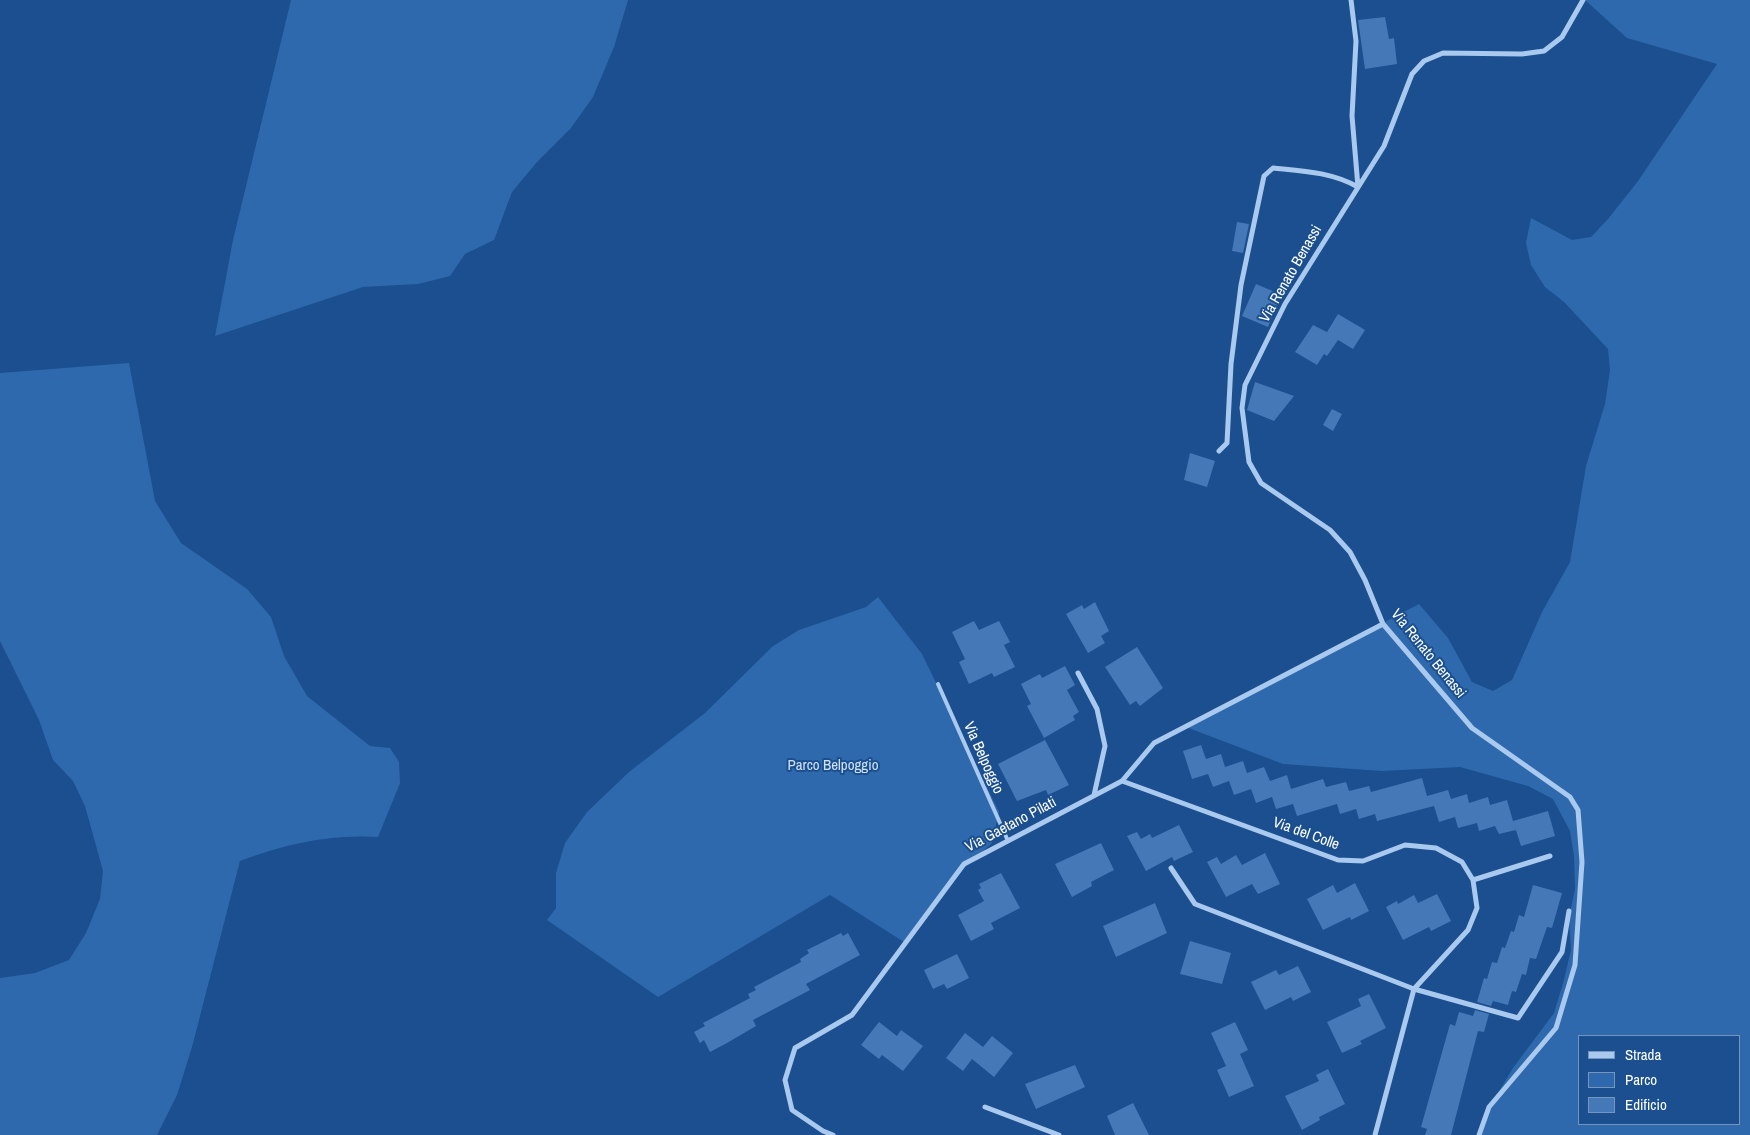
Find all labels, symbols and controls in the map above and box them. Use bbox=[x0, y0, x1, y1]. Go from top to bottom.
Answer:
street label: Via Renato Benassi bbox=[1256, 222, 1326, 326]
street label: Via Renato Benassi bbox=[1387, 606, 1469, 702]
street label: Via Belpoggio bbox=[959, 719, 1007, 797]
park label: Parco Belpoggio bbox=[788, 757, 878, 775]
street label: Via Gaetano Pilati bbox=[962, 794, 1060, 856]
street label: Via del Colle bbox=[1270, 814, 1342, 854]
legend bbox=[1578, 1035, 1740, 1125]
text: Strada bbox=[1625, 1044, 1661, 1065]
text: Parco bbox=[1625, 1069, 1657, 1090]
text: Edificio bbox=[1625, 1094, 1667, 1115]

